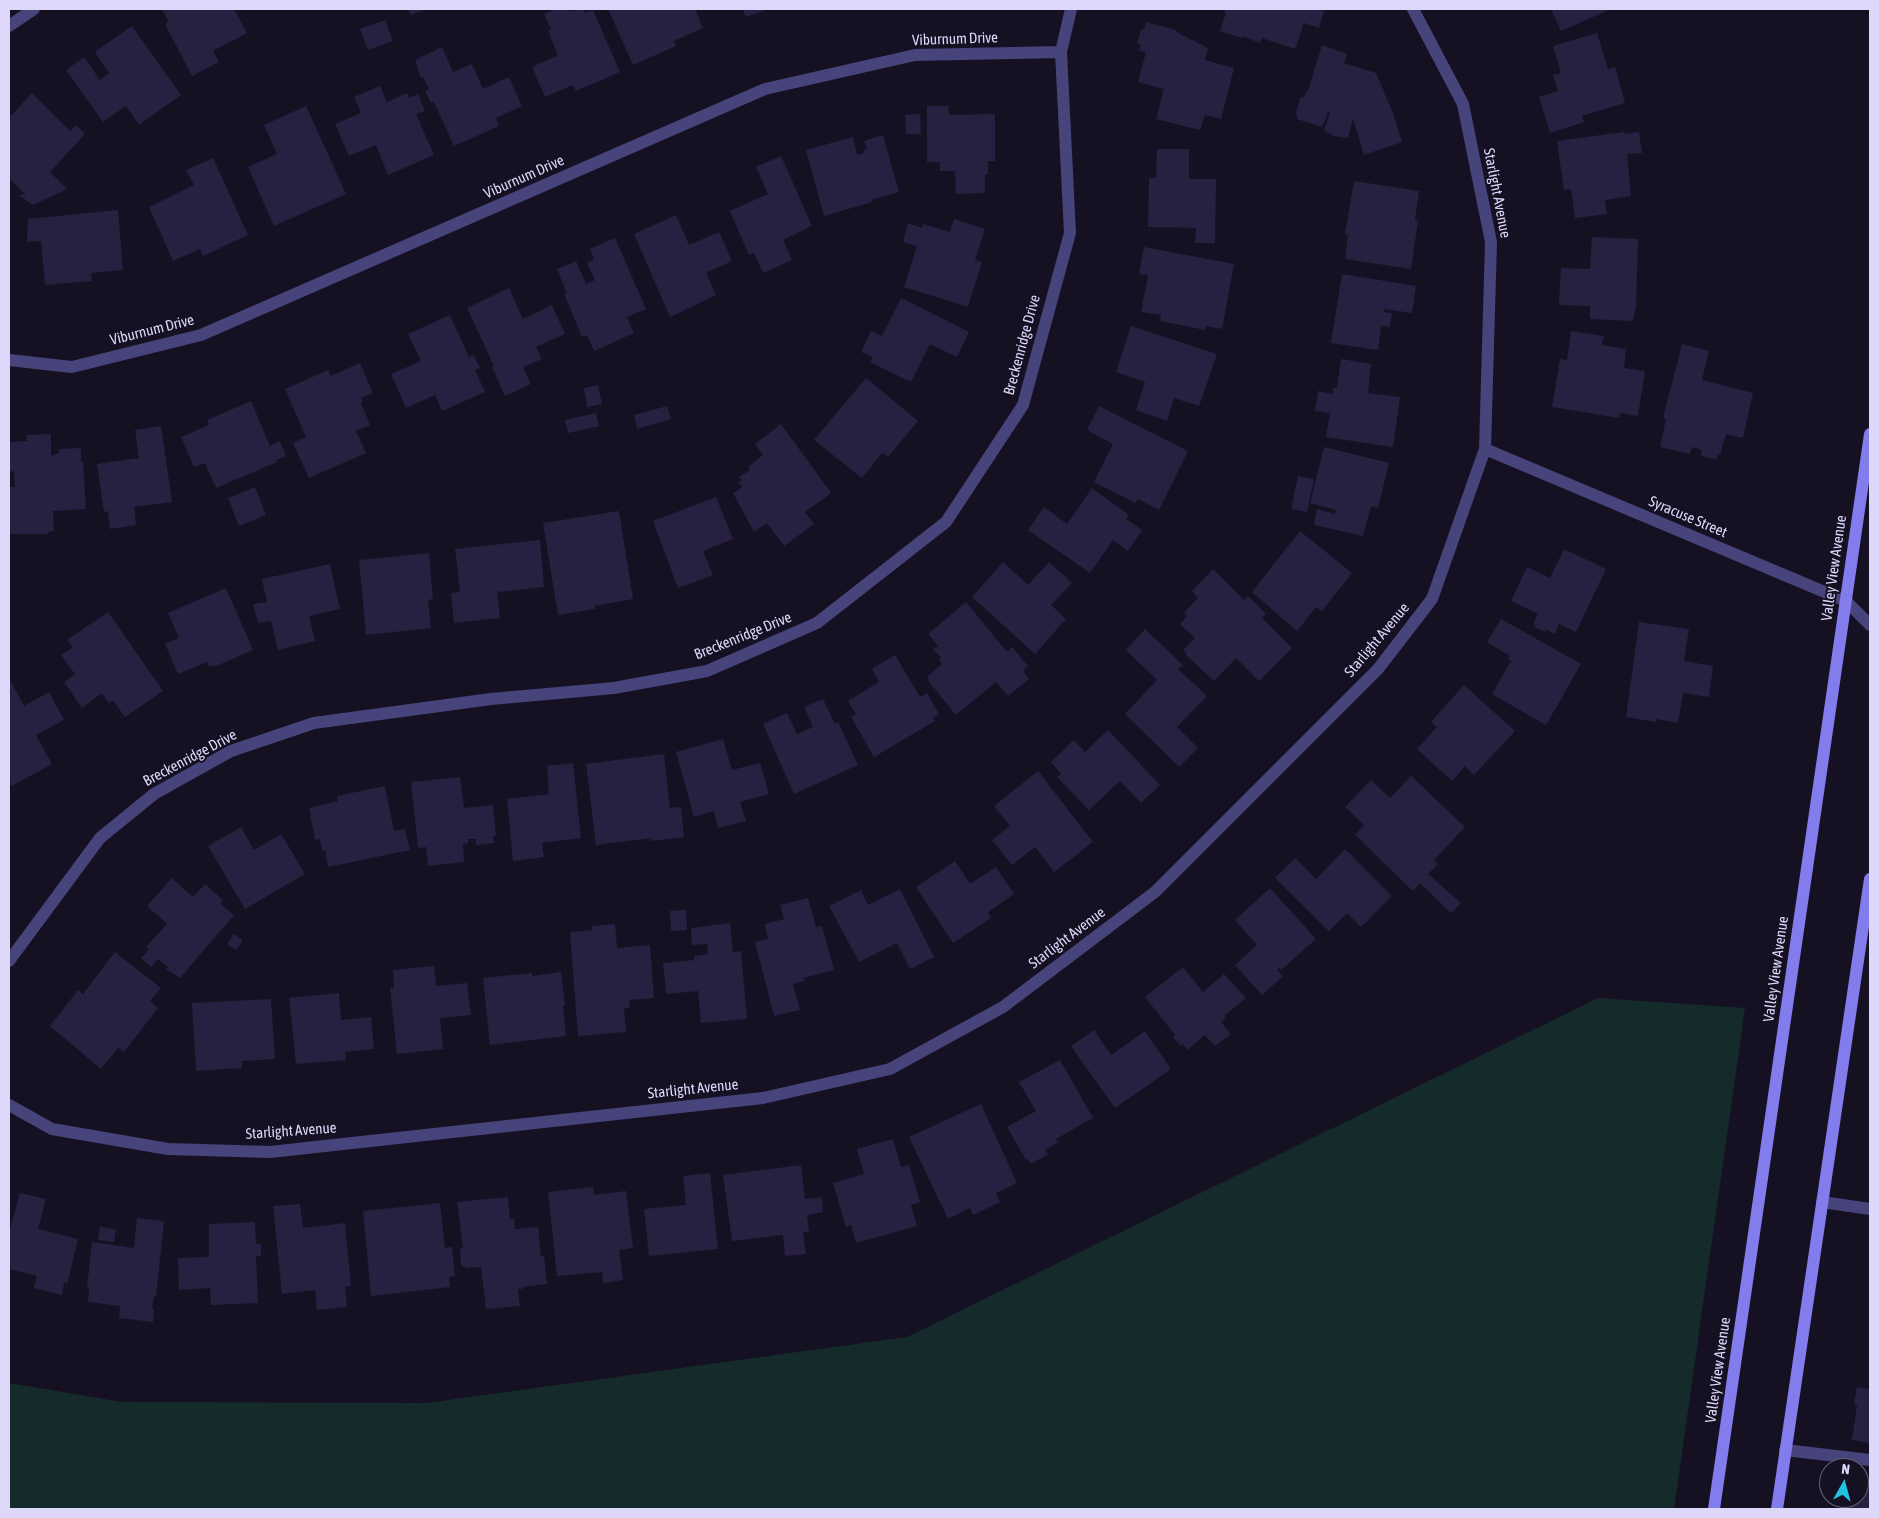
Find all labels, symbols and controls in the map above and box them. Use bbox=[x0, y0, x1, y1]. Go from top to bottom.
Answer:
street label: Viburnum Drive bbox=[912, 29, 998, 49]
street label: Starlight Avenue bbox=[1479, 147, 1515, 239]
street label: Viburnum Drive bbox=[481, 151, 567, 203]
street label: Breckenridge Drive bbox=[1000, 293, 1044, 397]
street label: Viburnum Drive bbox=[108, 311, 196, 349]
street label: Syracuse Street bbox=[1646, 492, 1730, 542]
street label: Valley View Avenue bbox=[1818, 514, 1850, 622]
street label: Starlight Avenue bbox=[1341, 599, 1413, 681]
street label: Breckenridge Drive bbox=[692, 608, 794, 664]
street label: Breckenridge Drive bbox=[140, 726, 240, 790]
street label: Starlight Avenue bbox=[1025, 903, 1109, 973]
street label: Valley View Avenue bbox=[1760, 915, 1792, 1023]
street label: Starlight Avenue bbox=[647, 1075, 739, 1103]
street label: Starlight Avenue bbox=[245, 1119, 337, 1143]
street label: Valley View Avenue bbox=[1702, 1316, 1734, 1424]
north arrow bbox=[1819, 1458, 1869, 1508]
text: N bbox=[1841, 1461, 1851, 1478]

